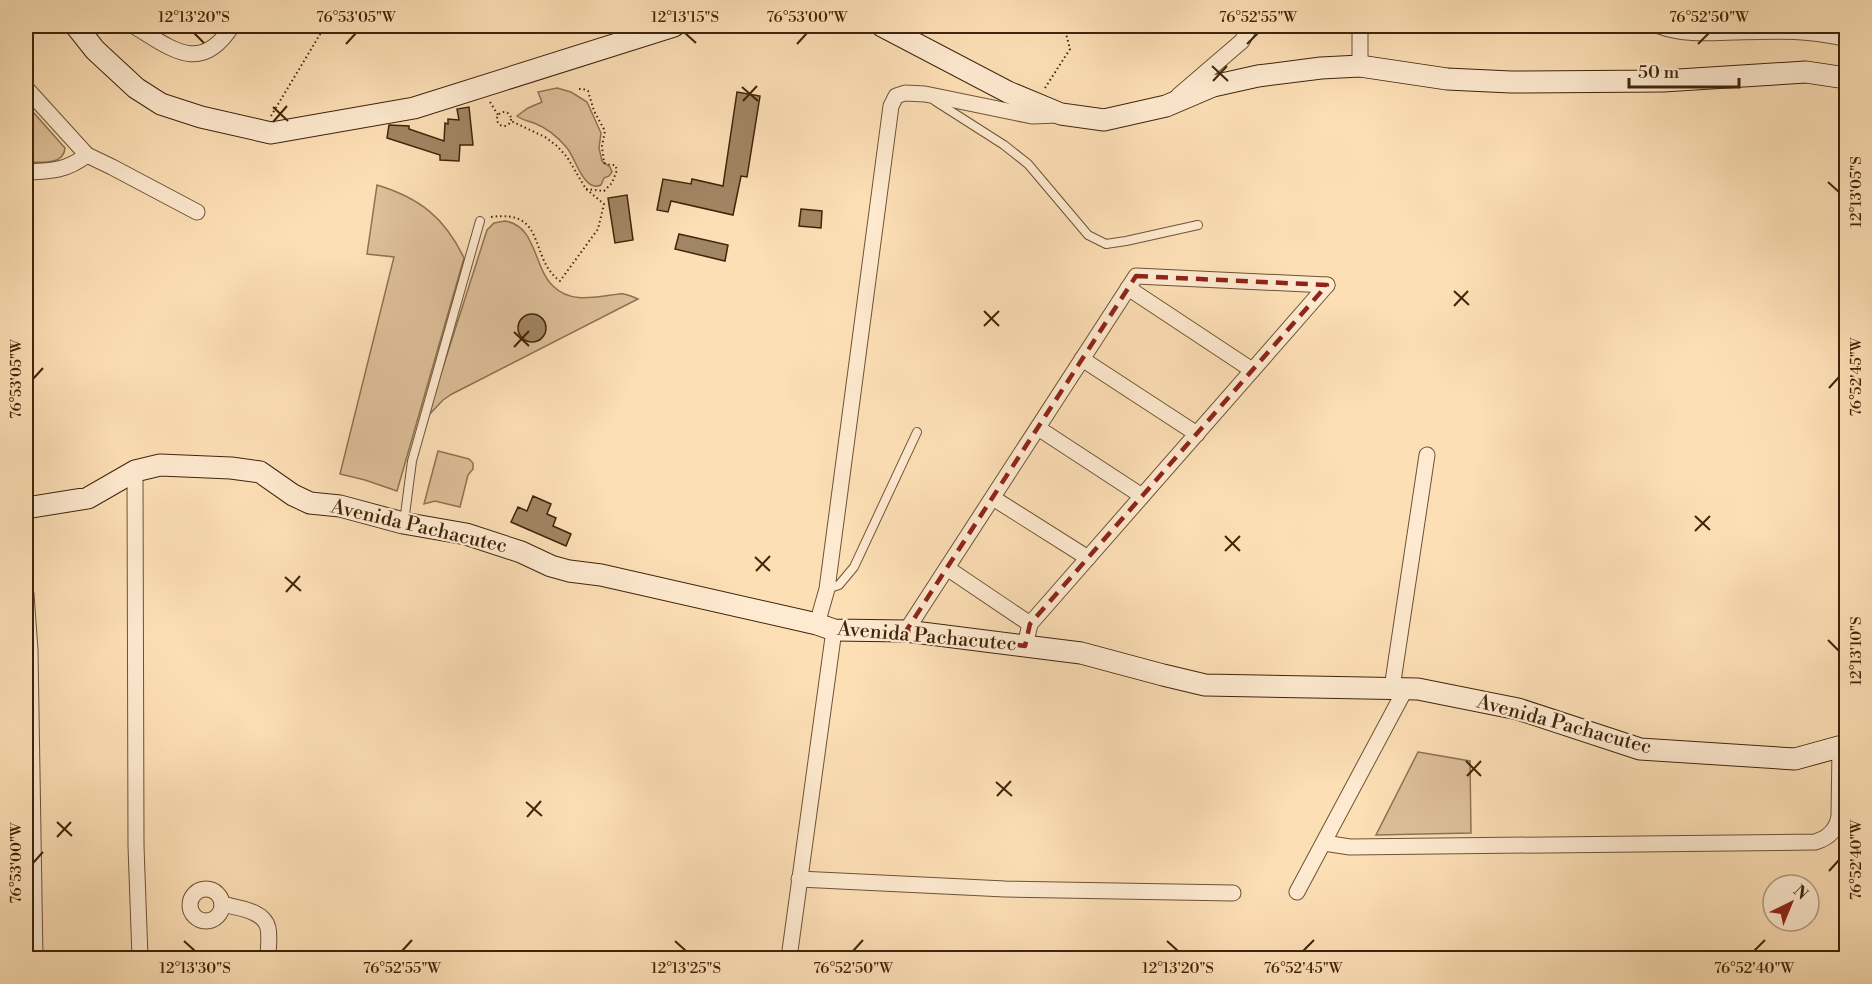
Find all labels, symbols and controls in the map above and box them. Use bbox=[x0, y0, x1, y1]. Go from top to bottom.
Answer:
text: 12°13'20"S bbox=[158, 8, 230, 27]
text: 76°53'05"W bbox=[316, 8, 396, 27]
text: 12°13'15"S bbox=[651, 8, 719, 27]
text: 76°53'00"W bbox=[767, 8, 848, 27]
text: 76°52'55"W bbox=[1219, 8, 1297, 27]
text: 76°52'50"W bbox=[1669, 8, 1749, 27]
scale bar bbox=[1629, 51, 1738, 89]
text: 50 m bbox=[1638, 61, 1680, 84]
text: 12°13'05"S bbox=[1847, 156, 1866, 228]
text: 76°52'45"W bbox=[1847, 337, 1866, 416]
text: 76°53'05"W bbox=[7, 339, 26, 419]
street label: Avenida Pachacutec bbox=[328, 494, 509, 559]
text: 12°13'10"S bbox=[1847, 616, 1866, 686]
street label: Avenida Pachacutec bbox=[835, 617, 1018, 657]
street label: Avenida Pachacutec bbox=[1473, 689, 1654, 760]
text: 76°52'40"W bbox=[1847, 820, 1866, 900]
text: 76°53'00"W bbox=[7, 822, 26, 903]
north arrow bbox=[1761, 873, 1821, 933]
text: N bbox=[1789, 881, 1812, 905]
text: 12°13'30"S bbox=[159, 959, 231, 978]
text: 76°52'55"W bbox=[363, 959, 441, 978]
text: 12°13'25"S bbox=[651, 959, 721, 978]
text: 76°52'50"W bbox=[813, 959, 893, 978]
text: 12°13'20"S bbox=[1142, 959, 1214, 978]
text: 76°52'45"W bbox=[1264, 959, 1343, 978]
text: 76°52'40"W bbox=[1714, 959, 1794, 978]

